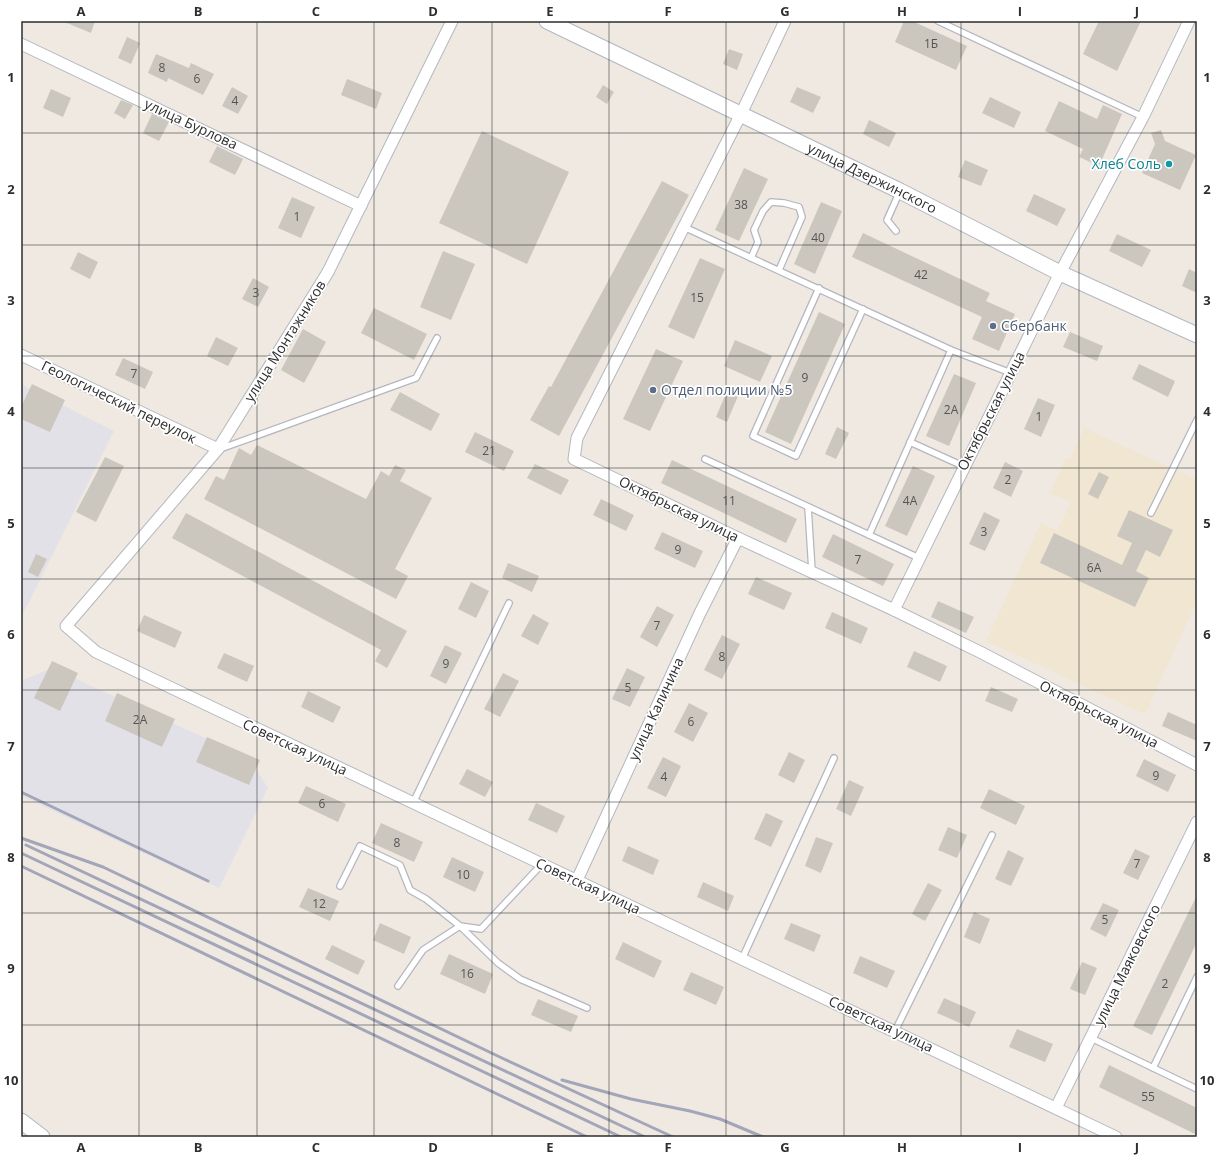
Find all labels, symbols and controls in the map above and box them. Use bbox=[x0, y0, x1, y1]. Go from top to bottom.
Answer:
text: A bbox=[77, 2, 86, 20]
text: B bbox=[194, 2, 203, 20]
text: C bbox=[312, 2, 320, 20]
text: D bbox=[428, 2, 438, 20]
text: E bbox=[546, 2, 554, 20]
text: F bbox=[664, 2, 672, 20]
text: G bbox=[780, 2, 790, 20]
text: H bbox=[897, 2, 907, 20]
text: I bbox=[1018, 2, 1022, 20]
text: J bbox=[1134, 2, 1139, 20]
house number: 1Б bbox=[924, 35, 938, 52]
house number: 8 bbox=[159, 59, 166, 76]
text: 1 bbox=[7, 68, 15, 86]
text: 1 bbox=[1203, 68, 1211, 86]
house number: 6 bbox=[194, 70, 201, 87]
house number: 4 bbox=[232, 92, 239, 109]
street label: улица Бурлова bbox=[142, 94, 241, 153]
street label: улица Дзержинского bbox=[804, 138, 940, 217]
place label: Хлеб Соль bbox=[1092, 154, 1161, 173]
marker: Хлеб Соль bbox=[1164, 159, 1174, 169]
text: 2 bbox=[7, 180, 15, 198]
text: 2 bbox=[1203, 180, 1211, 198]
house number: 38 bbox=[734, 196, 748, 213]
house number: 1 bbox=[294, 208, 300, 225]
house number: 40 bbox=[811, 229, 825, 246]
house number: 42 bbox=[914, 266, 928, 283]
street label: улица Монтажников bbox=[239, 276, 330, 405]
house number: 3 bbox=[253, 284, 260, 301]
house number: 15 bbox=[690, 289, 704, 306]
text: 3 bbox=[7, 291, 15, 309]
text: 3 bbox=[1203, 291, 1211, 309]
place label: Сбербанк bbox=[1001, 316, 1068, 335]
marker: Сбербанк bbox=[988, 321, 998, 331]
street label: Октябрьская улица bbox=[952, 348, 1029, 474]
street label: Геологический переулок bbox=[39, 356, 201, 448]
house number: 7 bbox=[131, 365, 138, 382]
house number: 9 bbox=[802, 369, 809, 386]
place label: Отдел полиции №5 bbox=[661, 380, 793, 399]
marker: Отдел полиции №5 bbox=[648, 385, 658, 395]
house number: 2А bbox=[944, 401, 959, 418]
text: 4 bbox=[7, 402, 15, 420]
text: 4 bbox=[1203, 402, 1211, 420]
house number: 1 bbox=[1036, 408, 1042, 425]
house number: 21 bbox=[482, 442, 496, 459]
street label: Октябрьская улица bbox=[616, 471, 742, 546]
house number: 2 bbox=[1005, 471, 1012, 488]
house number: 11 bbox=[722, 492, 736, 509]
house number: 4А bbox=[903, 492, 918, 509]
text: 5 bbox=[7, 514, 15, 532]
text: 5 bbox=[1203, 514, 1211, 532]
house number: 3 bbox=[981, 523, 988, 540]
house number: 9 bbox=[675, 541, 682, 558]
house number: 7 bbox=[855, 551, 862, 568]
house number: 6А bbox=[1087, 559, 1102, 576]
house number: 7 bbox=[654, 617, 661, 634]
text: 6 bbox=[7, 625, 15, 643]
text: 6 bbox=[1203, 625, 1211, 643]
house number: 8 bbox=[719, 648, 726, 665]
street label: улица Калинина bbox=[623, 654, 688, 763]
house number: 9 bbox=[443, 655, 450, 672]
street label: Октябрьская улица bbox=[1036, 675, 1162, 752]
house number: 5 bbox=[625, 679, 632, 696]
house number: 2А bbox=[133, 711, 148, 728]
house number: 6 bbox=[688, 713, 695, 730]
street label: Советская улица bbox=[240, 714, 351, 779]
text: 7 bbox=[7, 737, 15, 755]
text: 7 bbox=[1203, 737, 1211, 755]
house number: 9 bbox=[1153, 767, 1160, 784]
house number: 4 bbox=[661, 768, 668, 785]
house number: 6 bbox=[319, 795, 326, 812]
house number: 8 bbox=[394, 834, 401, 851]
text: 8 bbox=[7, 848, 15, 866]
text: 8 bbox=[1203, 848, 1211, 866]
street label: Советская улица bbox=[533, 853, 644, 918]
house number: 7 bbox=[1134, 855, 1141, 872]
house number: 10 bbox=[456, 866, 470, 883]
house number: 12 bbox=[312, 895, 326, 912]
street label: улица Маяковского bbox=[1089, 901, 1164, 1029]
house number: 5 bbox=[1102, 911, 1109, 928]
text: 9 bbox=[7, 959, 15, 977]
text: 9 bbox=[1203, 959, 1211, 977]
house number: 16 bbox=[460, 965, 474, 982]
house number: 2 bbox=[1162, 975, 1169, 992]
street label: Советская улица bbox=[826, 991, 937, 1056]
text: 10 bbox=[4, 1071, 18, 1089]
text: 10 bbox=[1200, 1071, 1214, 1089]
house number: 55 bbox=[1141, 1088, 1155, 1105]
text: A bbox=[77, 1138, 86, 1156]
text: B bbox=[194, 1138, 203, 1156]
text: C bbox=[312, 1138, 320, 1156]
text: D bbox=[428, 1138, 438, 1156]
text: E bbox=[546, 1138, 554, 1156]
text: F bbox=[664, 1138, 672, 1156]
text: G bbox=[780, 1138, 790, 1156]
text: H bbox=[897, 1138, 907, 1156]
text: I bbox=[1018, 1138, 1022, 1156]
text: J bbox=[1134, 1138, 1139, 1156]

